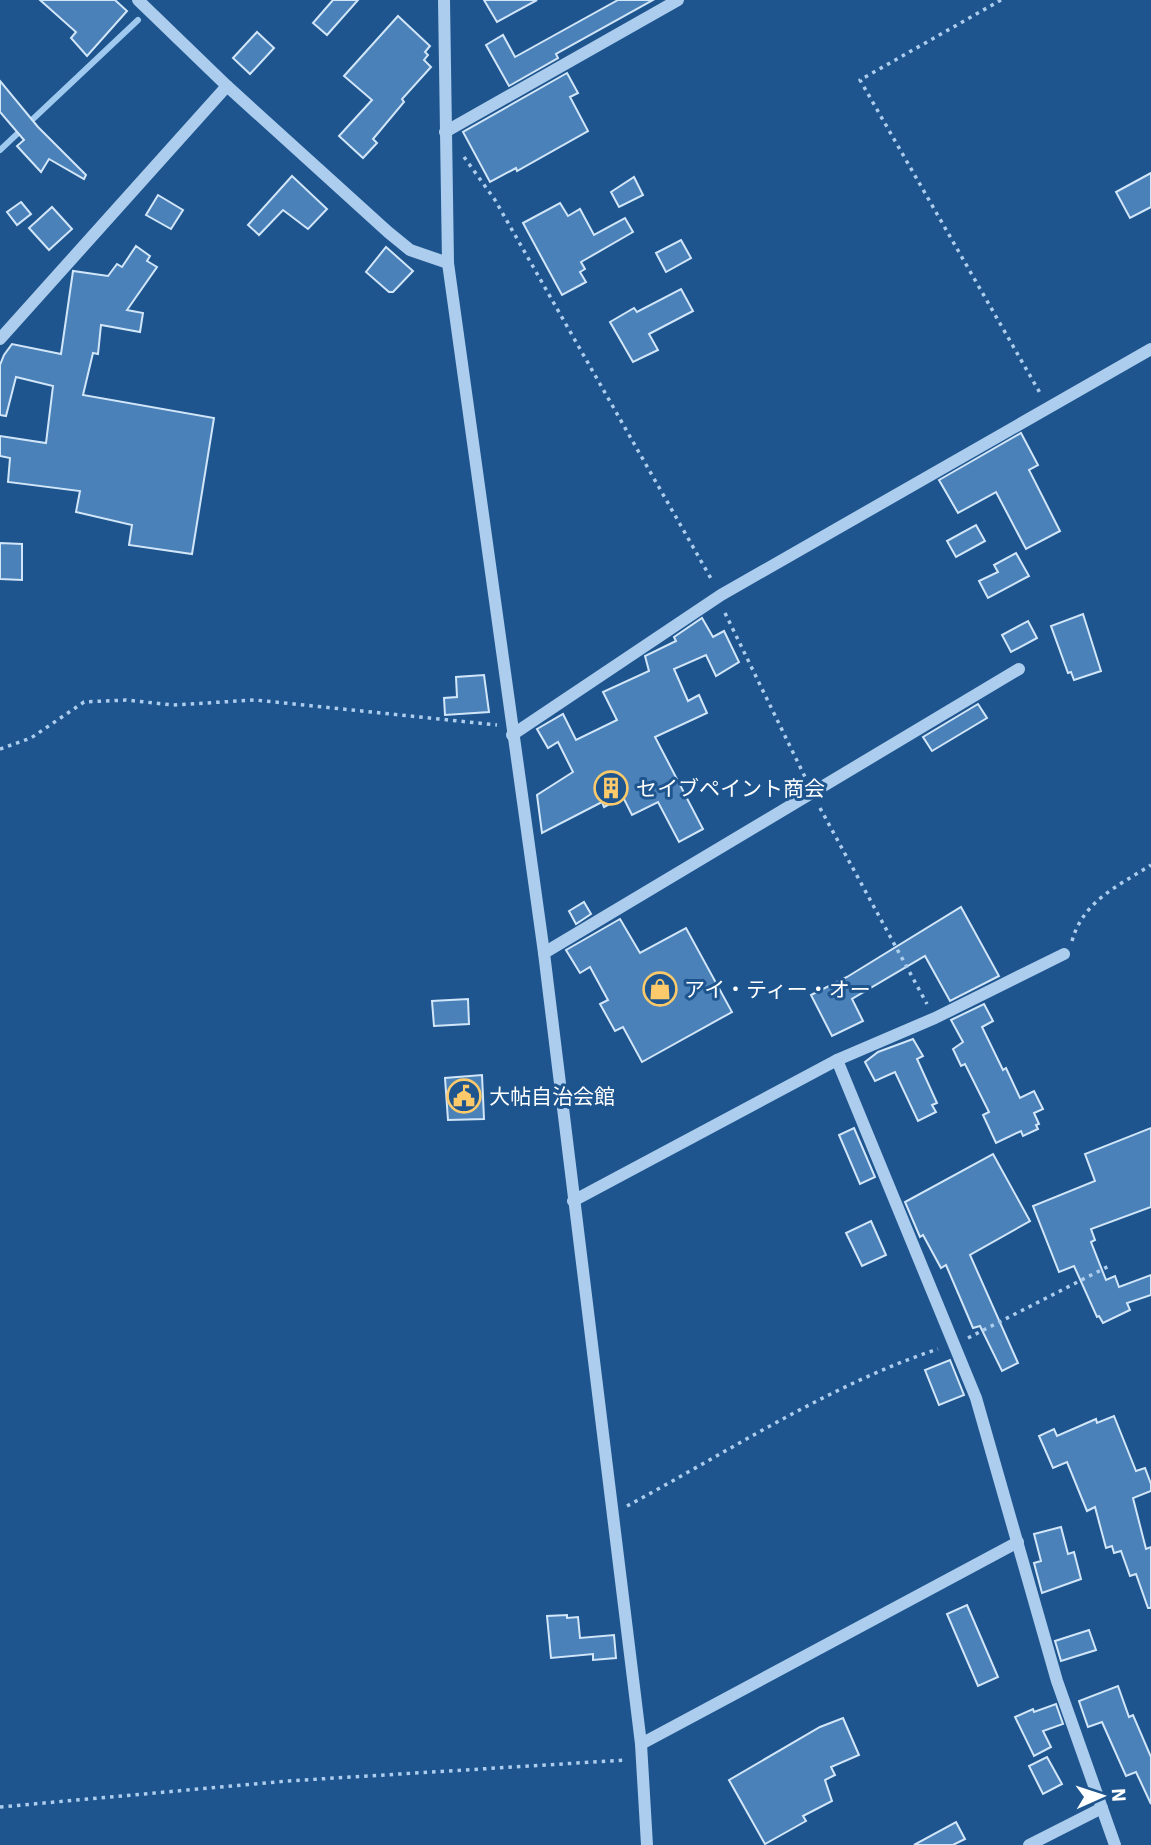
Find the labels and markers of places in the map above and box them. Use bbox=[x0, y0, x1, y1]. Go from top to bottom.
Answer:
building icon: セイブペイント商会 bbox=[592, 769, 630, 807]
place label: セイブペイント商会 bbox=[636, 774, 825, 802]
shop icon: アイ・ティー・オー bbox=[641, 970, 679, 1008]
place label: アイ・ティー・オー bbox=[684, 975, 871, 1003]
public building icon: 大帖自治会館 bbox=[445, 1077, 483, 1115]
place label: 大帖自治会館 bbox=[489, 1082, 615, 1110]

